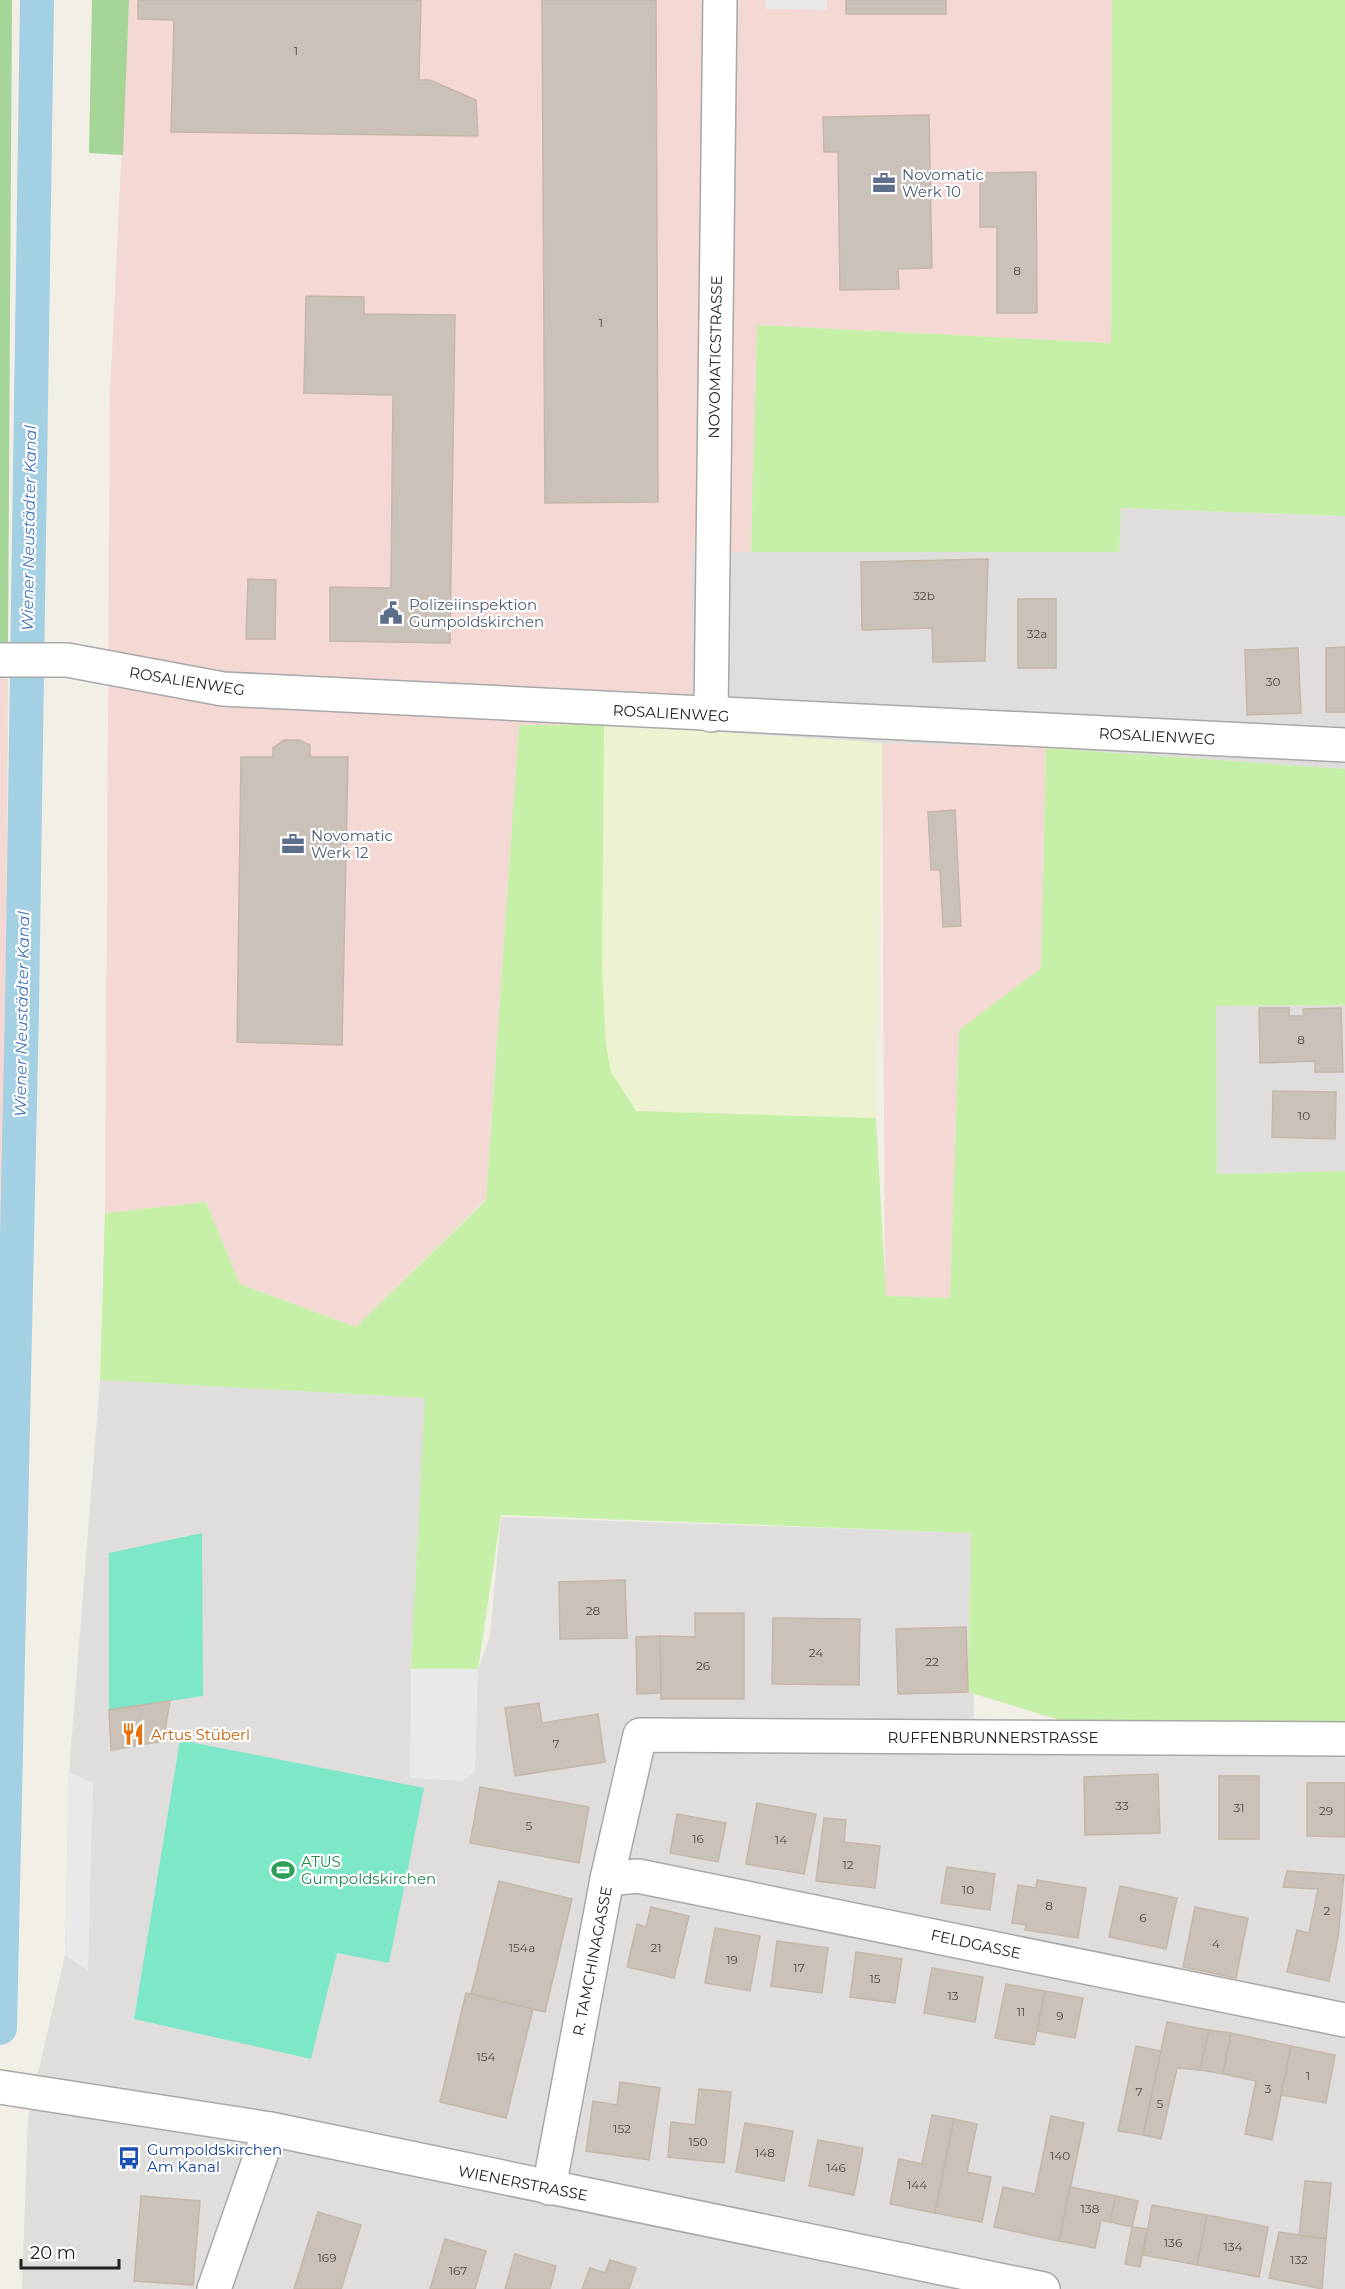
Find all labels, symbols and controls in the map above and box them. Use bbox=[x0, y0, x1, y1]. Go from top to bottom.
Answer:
house number: 1 bbox=[294, 43, 298, 58]
place label: Novomatic Werk 10 bbox=[902, 165, 984, 201]
office icon: Novomatic Werk 10 bbox=[871, 170, 897, 196]
house number: 8 bbox=[1013, 263, 1021, 278]
street label: NOVOMATICSTRASSE bbox=[704, 275, 726, 439]
house number: 1 bbox=[599, 315, 603, 330]
water label: Wiener Neustädter Kanal bbox=[18, 424, 40, 631]
house number: 32b bbox=[913, 588, 935, 603]
place label: Polizeiinspektion Gumpoldskirchen bbox=[409, 595, 544, 631]
public building icon: Polizeiinspektion Gumpoldskirchen bbox=[378, 600, 404, 626]
house number: 32a bbox=[1027, 626, 1047, 641]
street label: ROSALIENWEG bbox=[128, 662, 246, 700]
house number: 30 bbox=[1266, 674, 1280, 689]
street label: ROSALIENWEG bbox=[612, 700, 730, 726]
street label: ROSALIENWEG bbox=[1098, 723, 1216, 749]
place label: Novomatic Werk 12 bbox=[311, 826, 393, 862]
office icon: Novomatic Werk 12 bbox=[280, 831, 306, 857]
water label: Wiener Neustädter Kanal bbox=[11, 910, 33, 1117]
house number: 8 bbox=[1297, 1032, 1305, 1047]
house number: 10 bbox=[1298, 1108, 1310, 1123]
house number: 28 bbox=[586, 1603, 601, 1618]
house number: 24 bbox=[809, 1645, 823, 1660]
house number: 22 bbox=[925, 1654, 939, 1669]
house number: 26 bbox=[696, 1658, 710, 1673]
restaurant icon: Artus Stüberl bbox=[120, 1721, 146, 1747]
place label: Artus Stüberl bbox=[151, 1725, 250, 1744]
street label: RUFFENBRUNNERSTRASSE bbox=[887, 1728, 1099, 1747]
house number: 7 bbox=[552, 1736, 560, 1751]
house number: 33 bbox=[1115, 1798, 1129, 1813]
house number: 31 bbox=[1233, 1800, 1245, 1815]
house number: 29 bbox=[1319, 1803, 1333, 1818]
house number: 5 bbox=[526, 1818, 533, 1833]
house number: 16 bbox=[692, 1831, 704, 1846]
house number: 14 bbox=[775, 1832, 787, 1847]
place label: ATUS Gumpoldskirchen bbox=[301, 1852, 436, 1888]
sports icon: ATUS Gumpoldskirchen bbox=[270, 1857, 296, 1883]
house number: 12 bbox=[842, 1857, 854, 1872]
house number: 10 bbox=[962, 1882, 974, 1897]
street label: R. TAMCHINAGASSE bbox=[568, 1885, 616, 2037]
house number: 8 bbox=[1045, 1898, 1053, 1913]
house number: 2 bbox=[1324, 1903, 1331, 1918]
house number: 6 bbox=[1139, 1910, 1147, 1925]
street label: FELDGASSE bbox=[929, 1925, 1023, 1963]
house number: 4 bbox=[1212, 1936, 1220, 1951]
house number: 154a bbox=[509, 1940, 535, 1955]
house number: 21 bbox=[650, 1940, 662, 1955]
house number: 19 bbox=[726, 1952, 738, 1967]
house number: 17 bbox=[793, 1960, 805, 1975]
house number: 15 bbox=[869, 1971, 881, 1986]
house number: 13 bbox=[947, 1988, 959, 2003]
house number: 11 bbox=[1017, 2004, 1025, 2019]
house number: 9 bbox=[1056, 2008, 1064, 2023]
house number: 154 bbox=[476, 2049, 496, 2064]
house number: 1 bbox=[1306, 2068, 1310, 2083]
house number: 3 bbox=[1265, 2081, 1272, 2096]
house number: 7 bbox=[1135, 2084, 1143, 2099]
house number: 5 bbox=[1157, 2096, 1164, 2111]
house number: 152 bbox=[613, 2121, 631, 2136]
house number: 150 bbox=[688, 2134, 708, 2149]
place label: Gumpoldskirchen Am Kanal bbox=[147, 2140, 282, 2176]
bus stop icon: Gumpoldskirchen Am Kanal bbox=[116, 2145, 142, 2171]
house number: 148 bbox=[755, 2145, 775, 2160]
house number: 140 bbox=[1050, 2148, 1070, 2163]
house number: 146 bbox=[826, 2160, 846, 2175]
street label: WIENERSTRASSE bbox=[456, 2161, 590, 2205]
house number: 144 bbox=[907, 2177, 927, 2192]
house number: 138 bbox=[1081, 2201, 1100, 2216]
scale bar bbox=[21, 2232, 118, 2270]
house number: 136 bbox=[1164, 2235, 1182, 2250]
house number: 134 bbox=[1223, 2239, 1243, 2254]
text: 20 m bbox=[30, 2242, 76, 2264]
house number: 169 bbox=[318, 2250, 336, 2265]
house number: 132 bbox=[1290, 2252, 1308, 2267]
house number: 167 bbox=[449, 2263, 467, 2278]

